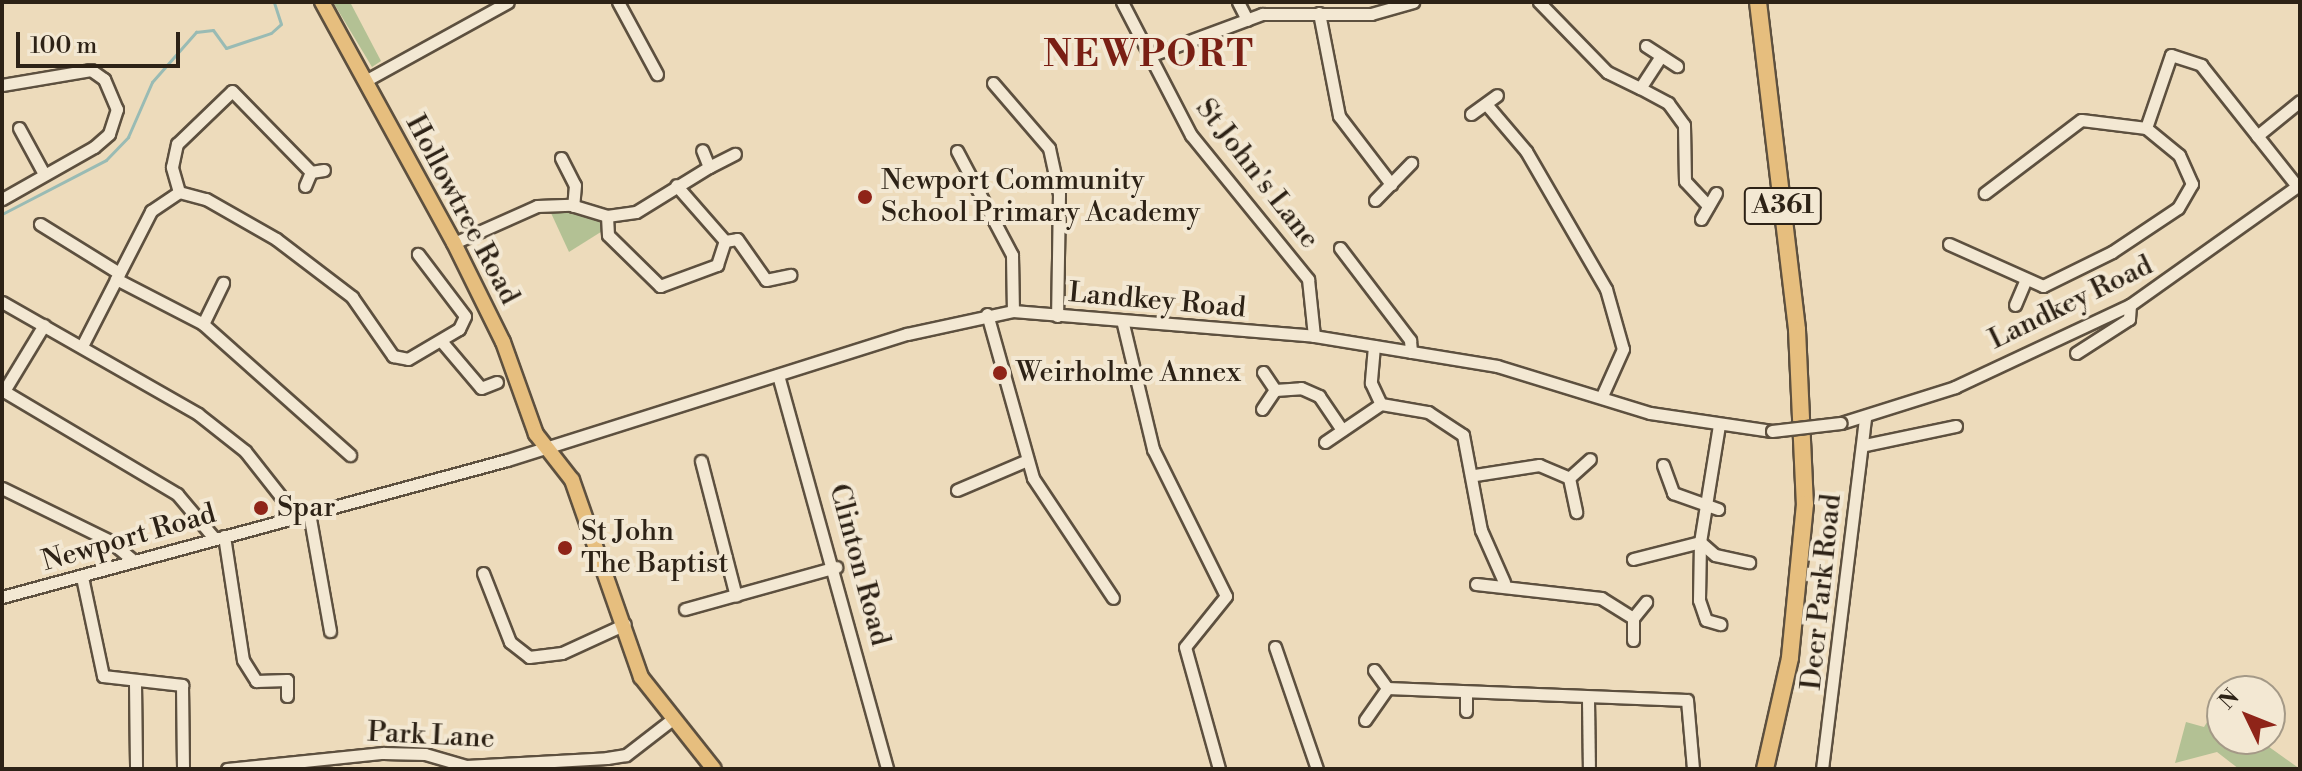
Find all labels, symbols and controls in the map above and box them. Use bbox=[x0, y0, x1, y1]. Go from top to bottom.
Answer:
scale bar bbox=[20, 16, 184, 66]
text: 100 m bbox=[30, 31, 97, 61]
district label: NEWPORT bbox=[1043, 34, 1255, 78]
street label: St John's Lane bbox=[1188, 92, 1326, 256]
street label: Hollowtree Road bbox=[398, 109, 526, 311]
place label: Newport Community School Primary Academy bbox=[881, 164, 1200, 230]
road number: A361 bbox=[1743, 184, 1823, 228]
marker: Newport Community School Primary Academy bbox=[856, 188, 874, 206]
street label: Landkey Road bbox=[1984, 249, 2158, 357]
street label: Landkey Road bbox=[1067, 277, 1247, 325]
place label: Weirholme Annex bbox=[1016, 356, 1241, 390]
marker: Weirholme Annex bbox=[991, 364, 1009, 382]
street label: Clinton Road bbox=[821, 480, 897, 650]
place label: Spar bbox=[277, 491, 336, 525]
street label: Deer Park Road bbox=[1795, 492, 1849, 692]
street label: Newport Road bbox=[38, 497, 220, 579]
marker: Spar bbox=[252, 499, 270, 517]
place label: St John The Baptist bbox=[581, 515, 728, 581]
marker: St John The Baptist bbox=[556, 539, 574, 557]
north arrow bbox=[2206, 675, 2286, 755]
text: N bbox=[2214, 684, 2245, 715]
street label: Park Lane bbox=[366, 716, 496, 756]

